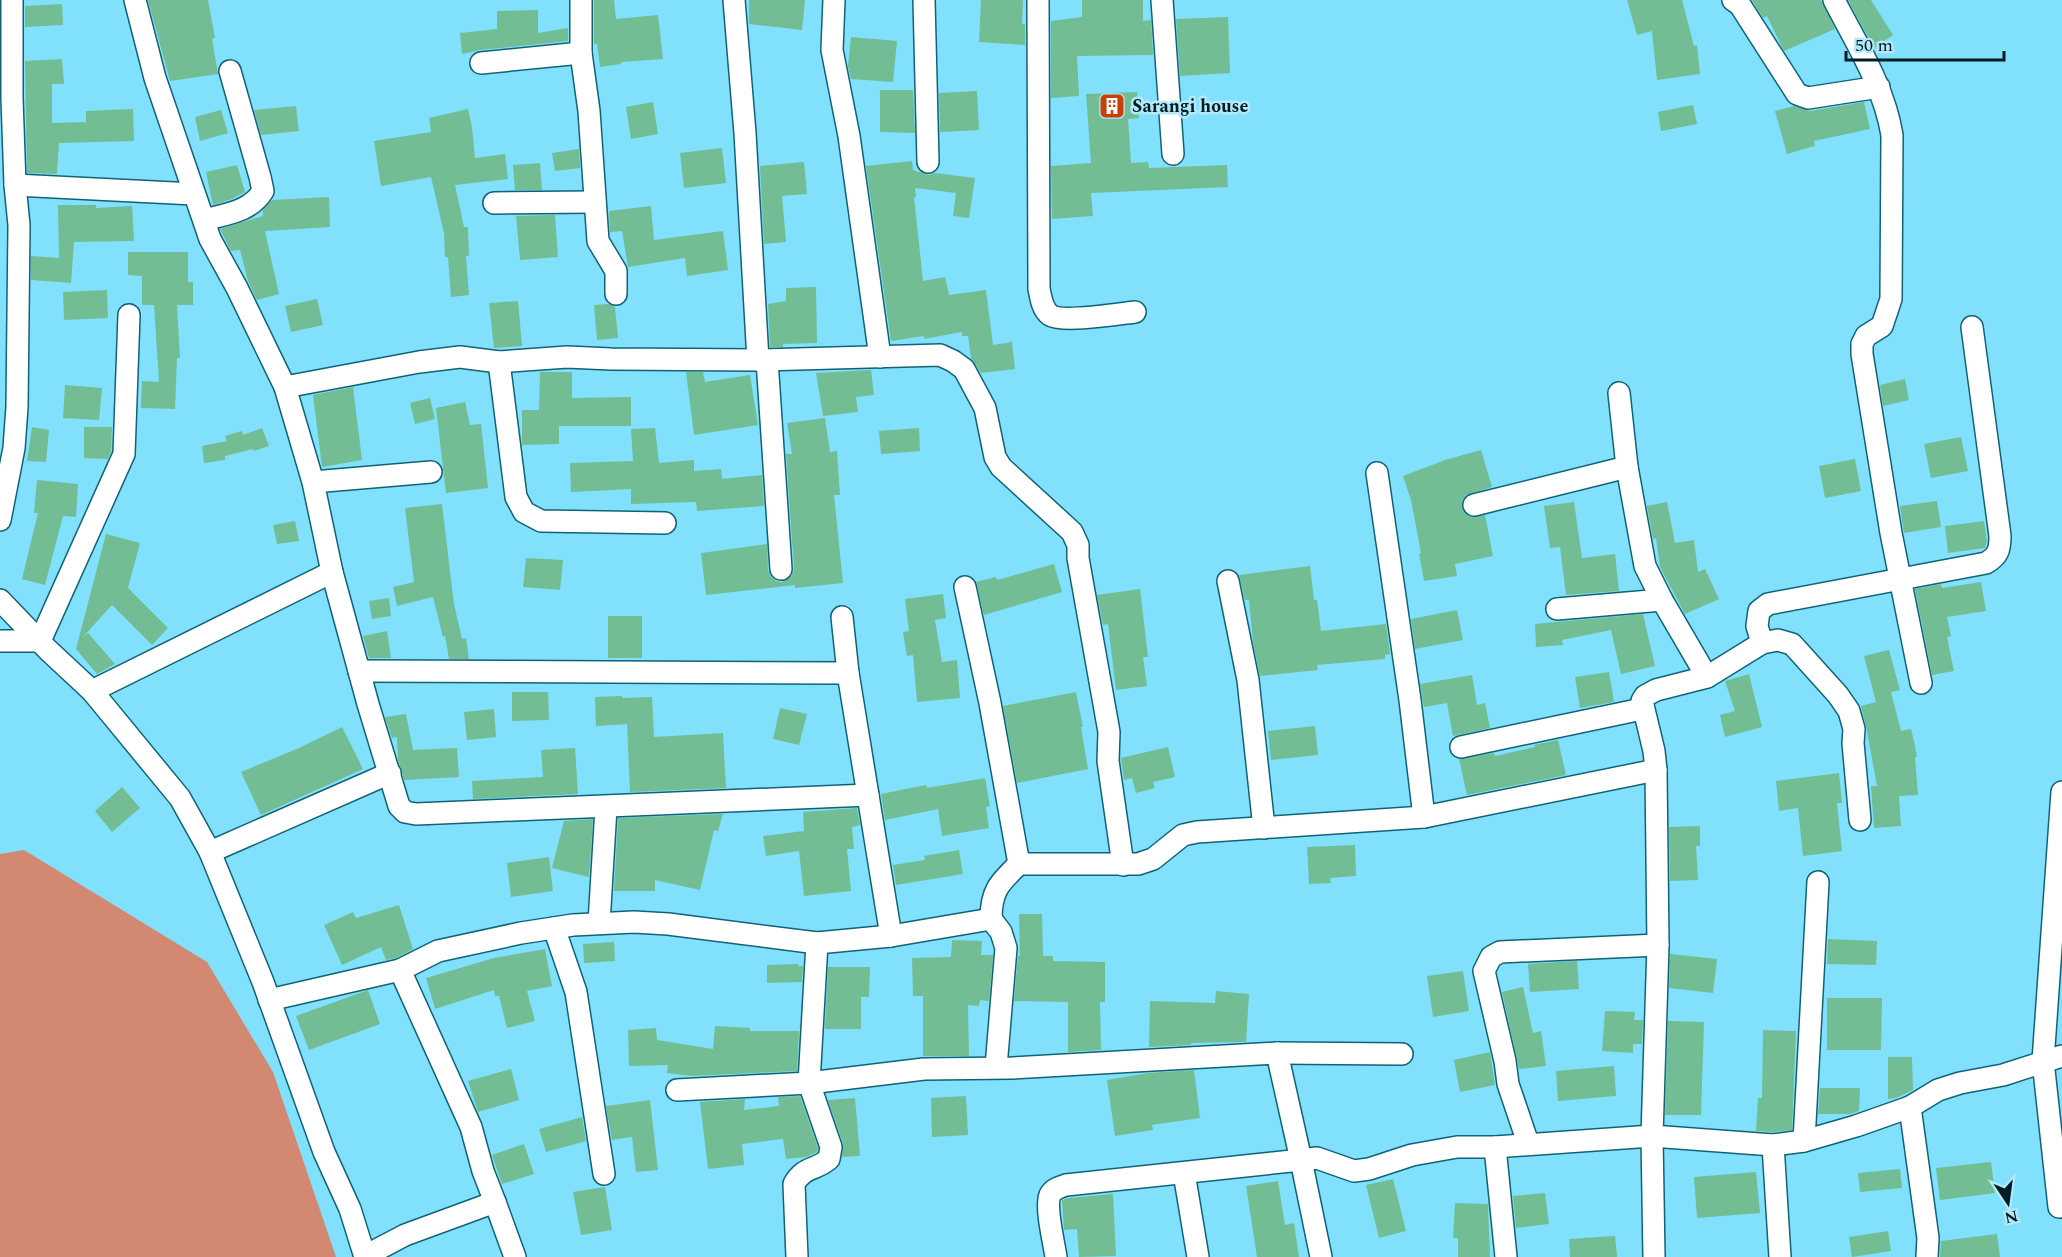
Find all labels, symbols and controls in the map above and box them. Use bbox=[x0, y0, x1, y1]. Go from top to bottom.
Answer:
scale bar bbox=[1846, 24, 2004, 62]
text: 50 m bbox=[1855, 32, 1893, 59]
building icon: Sarangi house bbox=[1097, 91, 1127, 121]
place label: Sarangi house bbox=[1132, 93, 1248, 120]
north arrow bbox=[1978, 1173, 2038, 1233]
text: N bbox=[2002, 1203, 2020, 1230]

